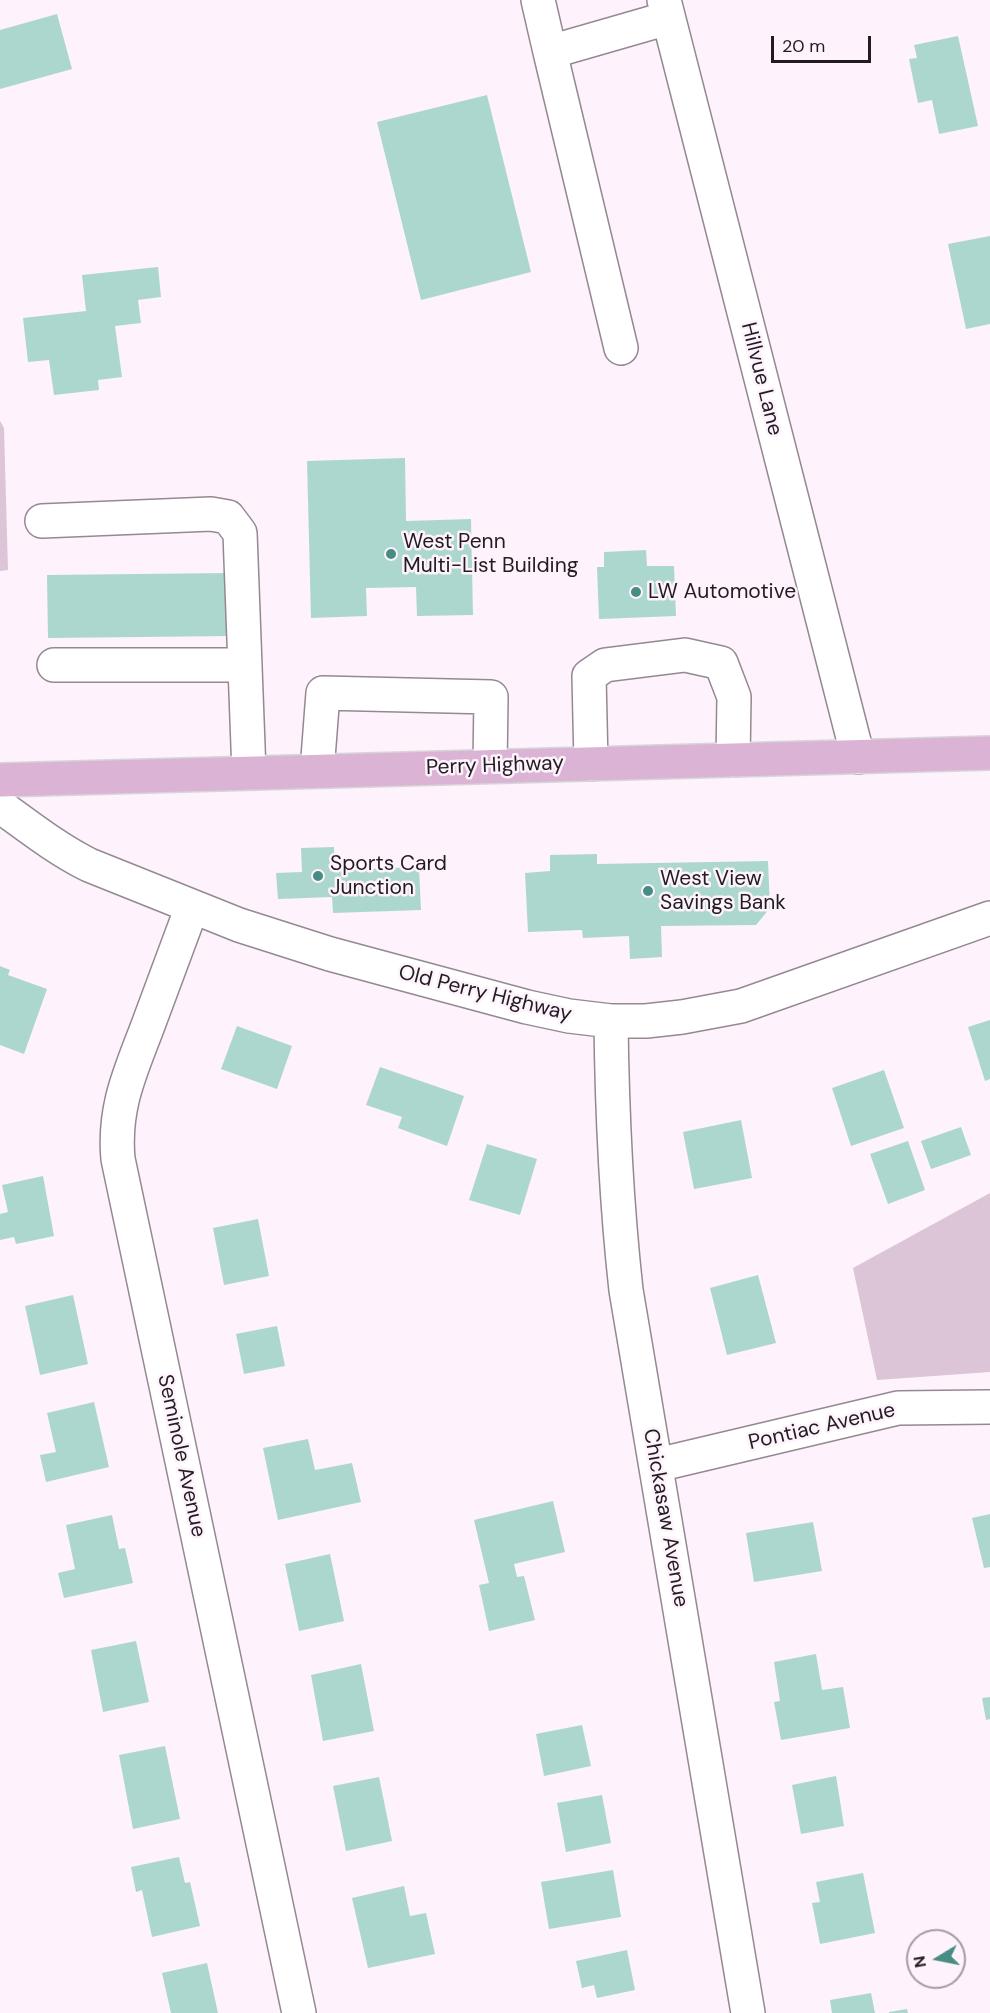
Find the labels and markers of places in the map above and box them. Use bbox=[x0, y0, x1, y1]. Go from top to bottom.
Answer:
place label: West Penn Multi-List Building bbox=[403, 529, 578, 579]
marker: West Penn Multi-List Building bbox=[384, 547, 398, 561]
place label: LW Automotive bbox=[648, 579, 796, 605]
marker: LW Automotive bbox=[629, 585, 643, 599]
place label: Sports Card Junction bbox=[330, 851, 447, 901]
place label: West View Savings Bank bbox=[660, 866, 786, 916]
marker: Sports Card Junction bbox=[311, 869, 325, 883]
marker: West View Savings Bank bbox=[641, 884, 655, 898]

